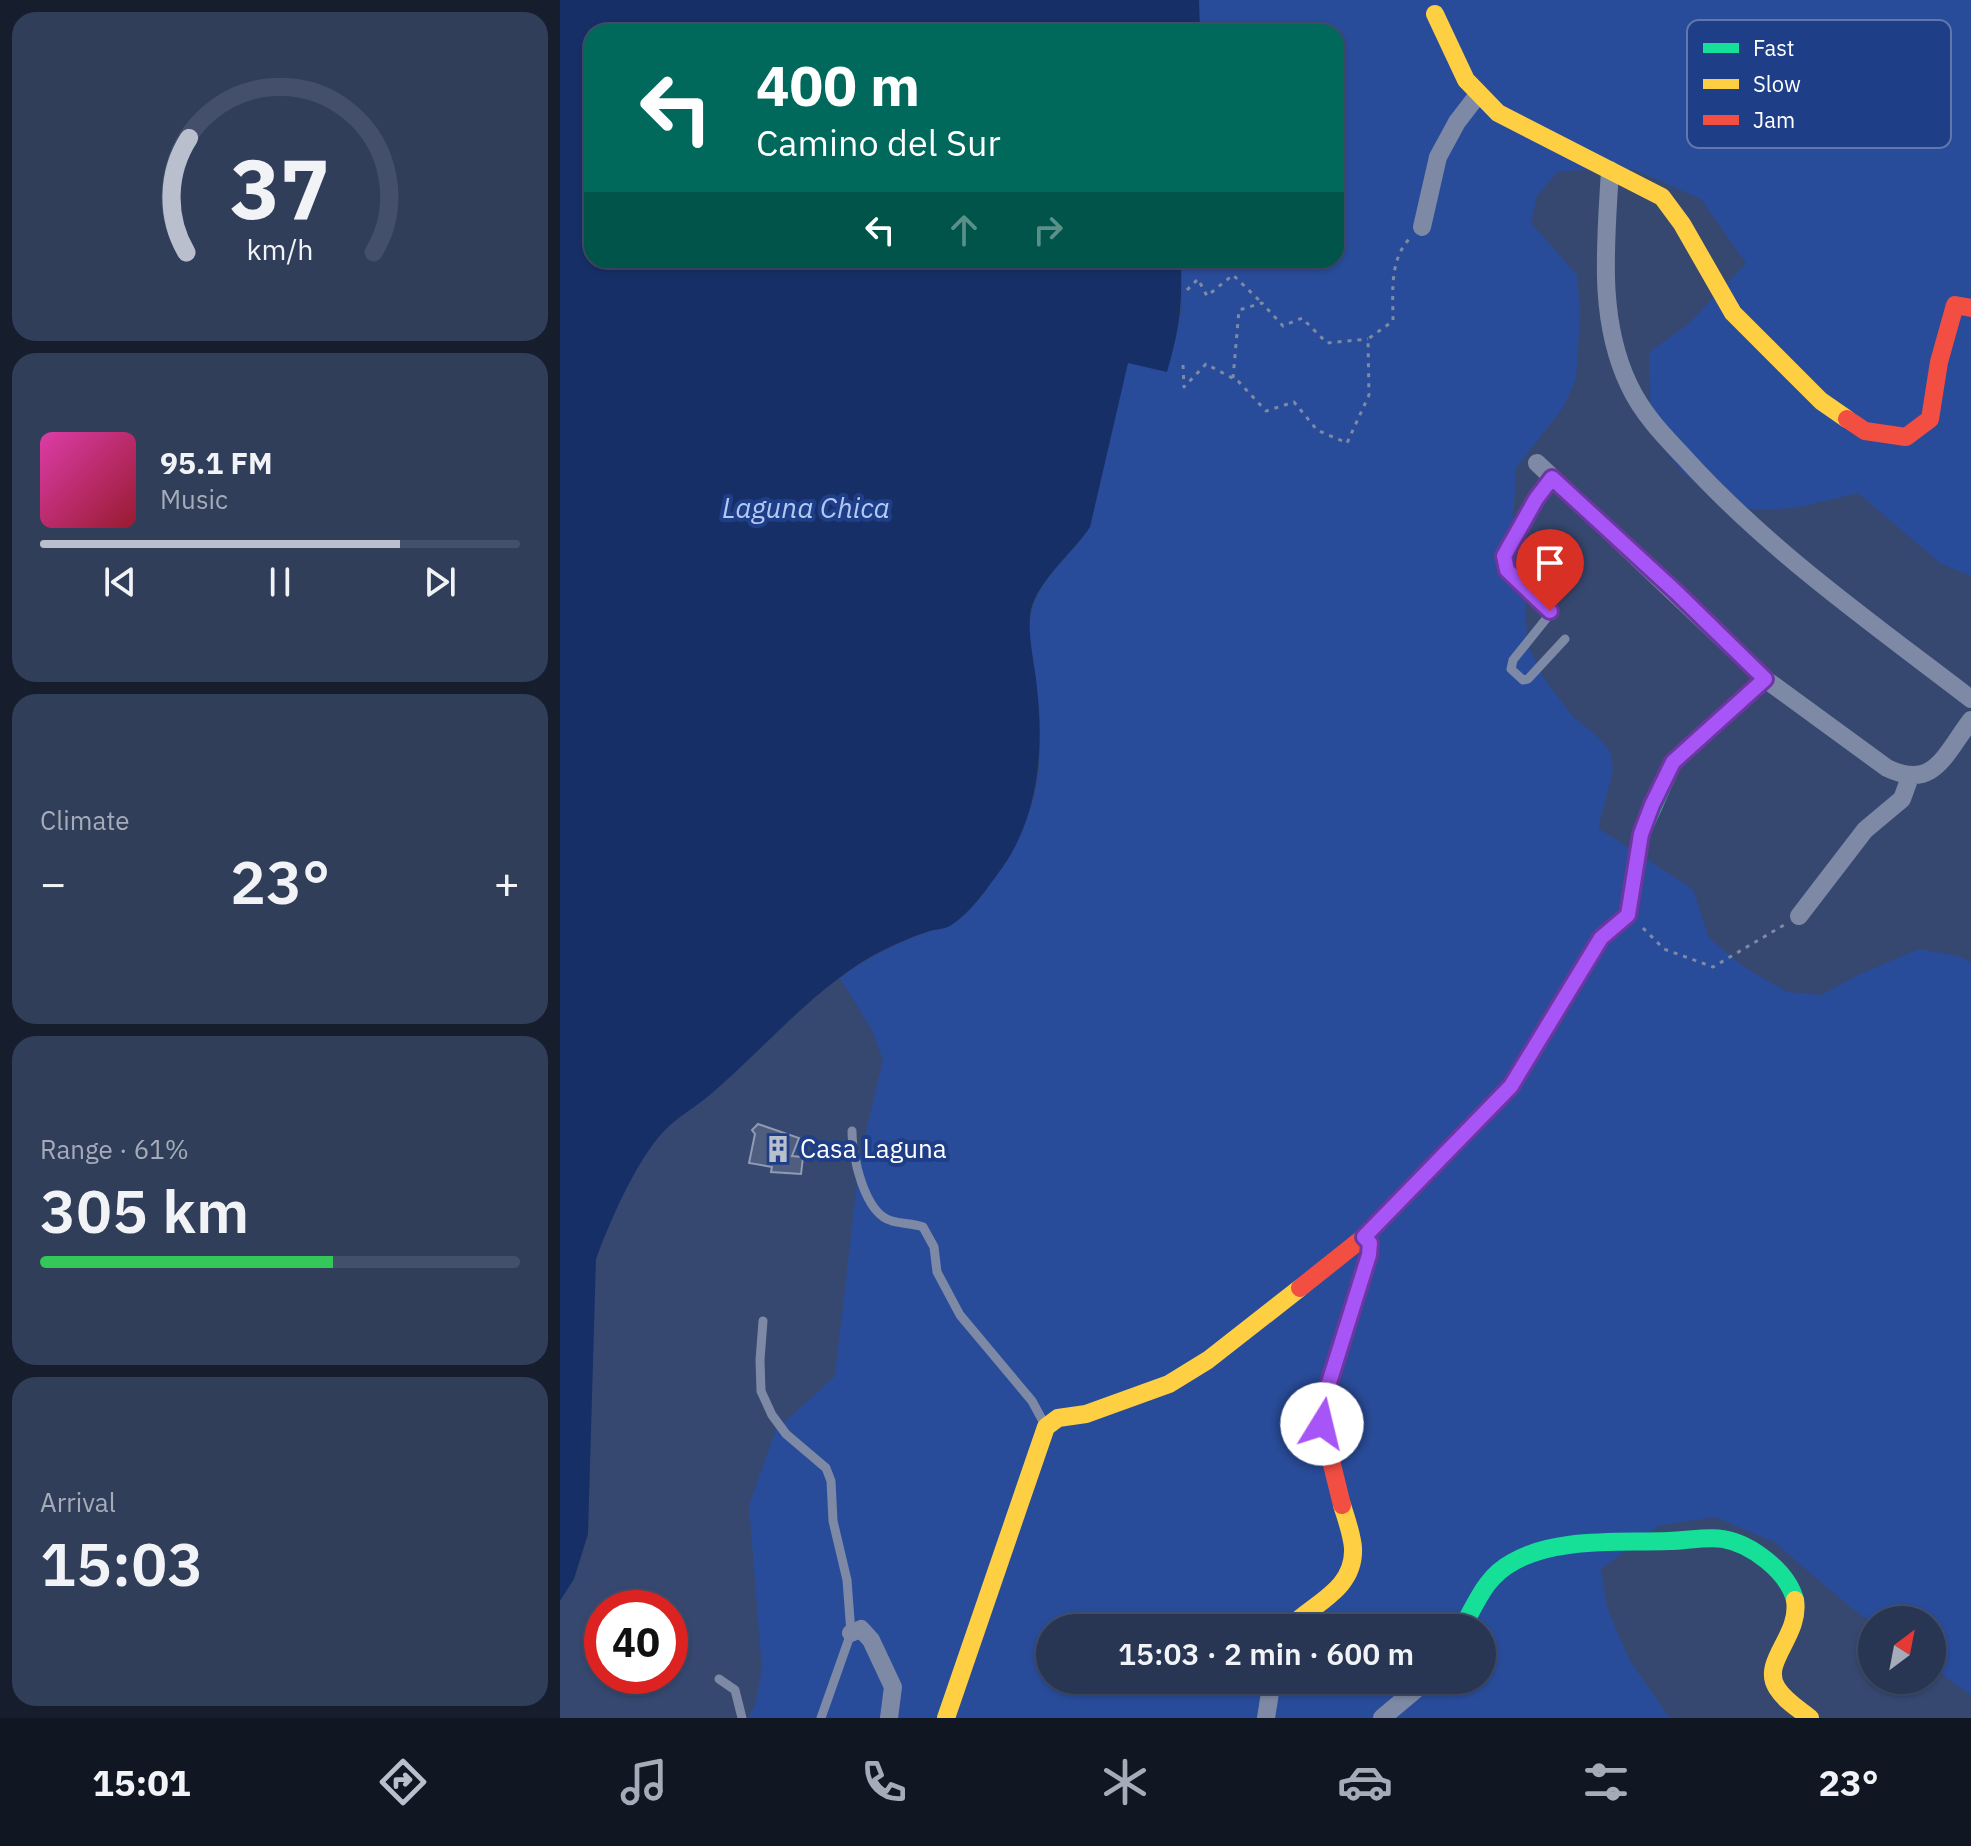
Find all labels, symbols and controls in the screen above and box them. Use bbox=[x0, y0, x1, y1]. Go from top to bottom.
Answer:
legend bbox=[1687, 20, 1951, 148]
text: Fast bbox=[1753, 33, 1794, 62]
text: 400 m bbox=[756, 49, 920, 121]
icon: left bbox=[624, 56, 728, 160]
text: Slow bbox=[1753, 69, 1801, 98]
text: Jam bbox=[1753, 105, 1795, 134]
text: Camino del Sur bbox=[756, 119, 1001, 166]
text: 37 bbox=[230, 133, 330, 241]
icon: left bbox=[858, 208, 902, 252]
icon: ahead bbox=[942, 208, 986, 252]
icon: right bbox=[1026, 208, 1070, 252]
text: km/h bbox=[246, 231, 314, 268]
text: 95.1 FM bbox=[160, 443, 273, 482]
text: Music bbox=[160, 482, 228, 516]
water label: Laguna Chica bbox=[722, 489, 890, 526]
pin bbox=[1516, 529, 1584, 611]
icon: arrive bbox=[1528, 541, 1572, 585]
icon: previous bbox=[98, 560, 142, 604]
icon: pause bbox=[258, 560, 302, 604]
icon: next bbox=[418, 560, 462, 604]
text: Climate bbox=[40, 803, 130, 837]
text: 23° bbox=[230, 842, 330, 921]
text: − bbox=[40, 854, 66, 911]
text: + bbox=[494, 854, 520, 911]
place label: Casa Laguna bbox=[800, 1131, 947, 1165]
text: Range · 61% bbox=[40, 1132, 189, 1166]
building icon: Casa Laguna bbox=[763, 1134, 793, 1164]
text: 305 km bbox=[40, 1171, 249, 1250]
position arrow bbox=[1280, 1382, 1364, 1466]
text: Arrival bbox=[40, 1485, 116, 1519]
text: 15:03 bbox=[40, 1524, 203, 1603]
speed limit sign: 40 bbox=[584, 1590, 688, 1694]
north arrow bbox=[1858, 1606, 1946, 1694]
map controls bbox=[1858, 1606, 1946, 1694]
text: 15:03 · 2 min · 600 m bbox=[1118, 1634, 1414, 1673]
icon: directions bbox=[375, 1754, 431, 1810]
icon: music bbox=[616, 1754, 672, 1810]
icon: phone bbox=[856, 1754, 912, 1810]
icon: climate bbox=[1097, 1754, 1153, 1810]
icon: car bbox=[1337, 1754, 1393, 1810]
icon: filters bbox=[1578, 1754, 1634, 1810]
text: 15:01 bbox=[92, 1759, 191, 1806]
text: 23° bbox=[1819, 1759, 1879, 1806]

